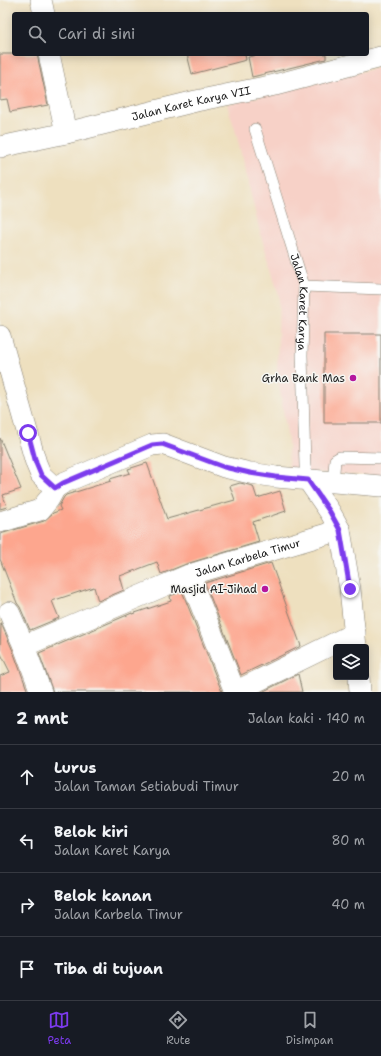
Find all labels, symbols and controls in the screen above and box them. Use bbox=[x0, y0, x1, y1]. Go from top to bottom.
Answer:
search box bbox=[12, 12, 369, 56]
icon: search bbox=[26, 23, 48, 45]
text: Cari di sini bbox=[58, 24, 135, 44]
street label: Jalan Karet Karya VII bbox=[130, 83, 252, 124]
street label: Jalan Karet Karya bbox=[287, 252, 311, 351]
place label: Grha Bank Mas bbox=[262, 371, 345, 386]
marker: Grha Bank Mas bbox=[348, 373, 358, 383]
route start bbox=[19, 424, 37, 442]
street label: Jalan Karbela Timur bbox=[193, 535, 302, 580]
route end bbox=[341, 580, 359, 598]
place label: Masjid AI-Jihad bbox=[171, 582, 257, 597]
marker: Masjid AI-Jihad bbox=[260, 584, 270, 594]
map controls bbox=[333, 644, 369, 680]
button: layers bbox=[333, 644, 369, 680]
text: 2 mnt bbox=[16, 707, 69, 729]
text: Jalan kaki · 140 m bbox=[248, 710, 365, 727]
text: Lurus bbox=[54, 758, 96, 778]
icon: ahead bbox=[16, 766, 38, 788]
text: 20 m bbox=[332, 768, 365, 785]
text: Jalan Taman Setiabudi Timur bbox=[54, 778, 239, 795]
text: Belok kiri bbox=[54, 822, 128, 842]
icon: left bbox=[16, 830, 38, 852]
text: 80 m bbox=[331, 832, 365, 849]
text: Jalan Karet Karya bbox=[54, 842, 170, 859]
text: Belok kanan bbox=[54, 886, 152, 906]
icon: right bbox=[16, 894, 38, 916]
text: 40 m bbox=[331, 896, 365, 913]
text: Jalan Karbela Timur bbox=[54, 906, 183, 923]
icon: arrive bbox=[16, 958, 38, 980]
text: Tiba di tujuan bbox=[54, 959, 163, 979]
tab: Peta bbox=[48, 1009, 71, 1048]
tab: Rute bbox=[166, 1009, 191, 1048]
tab: Disimpan bbox=[286, 1009, 333, 1048]

